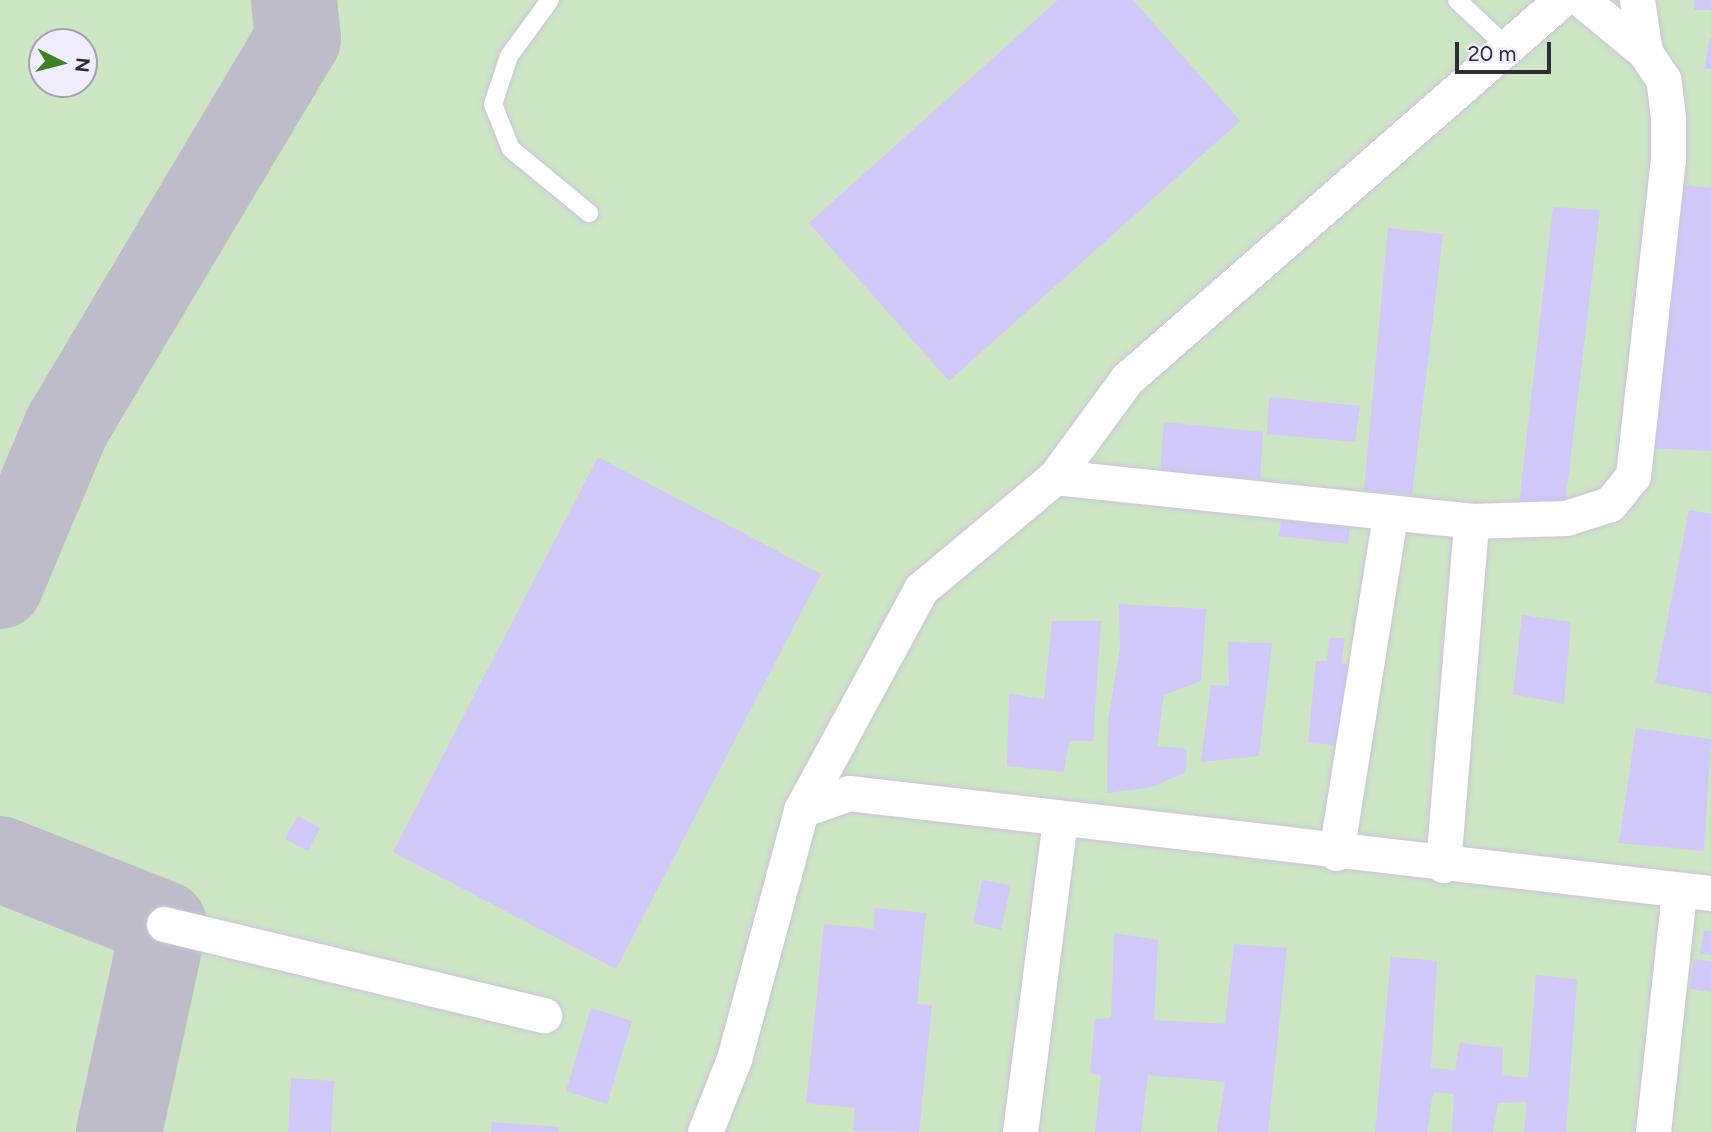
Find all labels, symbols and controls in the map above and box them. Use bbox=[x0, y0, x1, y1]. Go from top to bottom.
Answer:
north arrow bbox=[28, 28, 98, 98]
scale bar bbox=[1459, 28, 1555, 72]
text: 20 m bbox=[1468, 41, 1516, 66]
text: N bbox=[70, 57, 95, 74]

